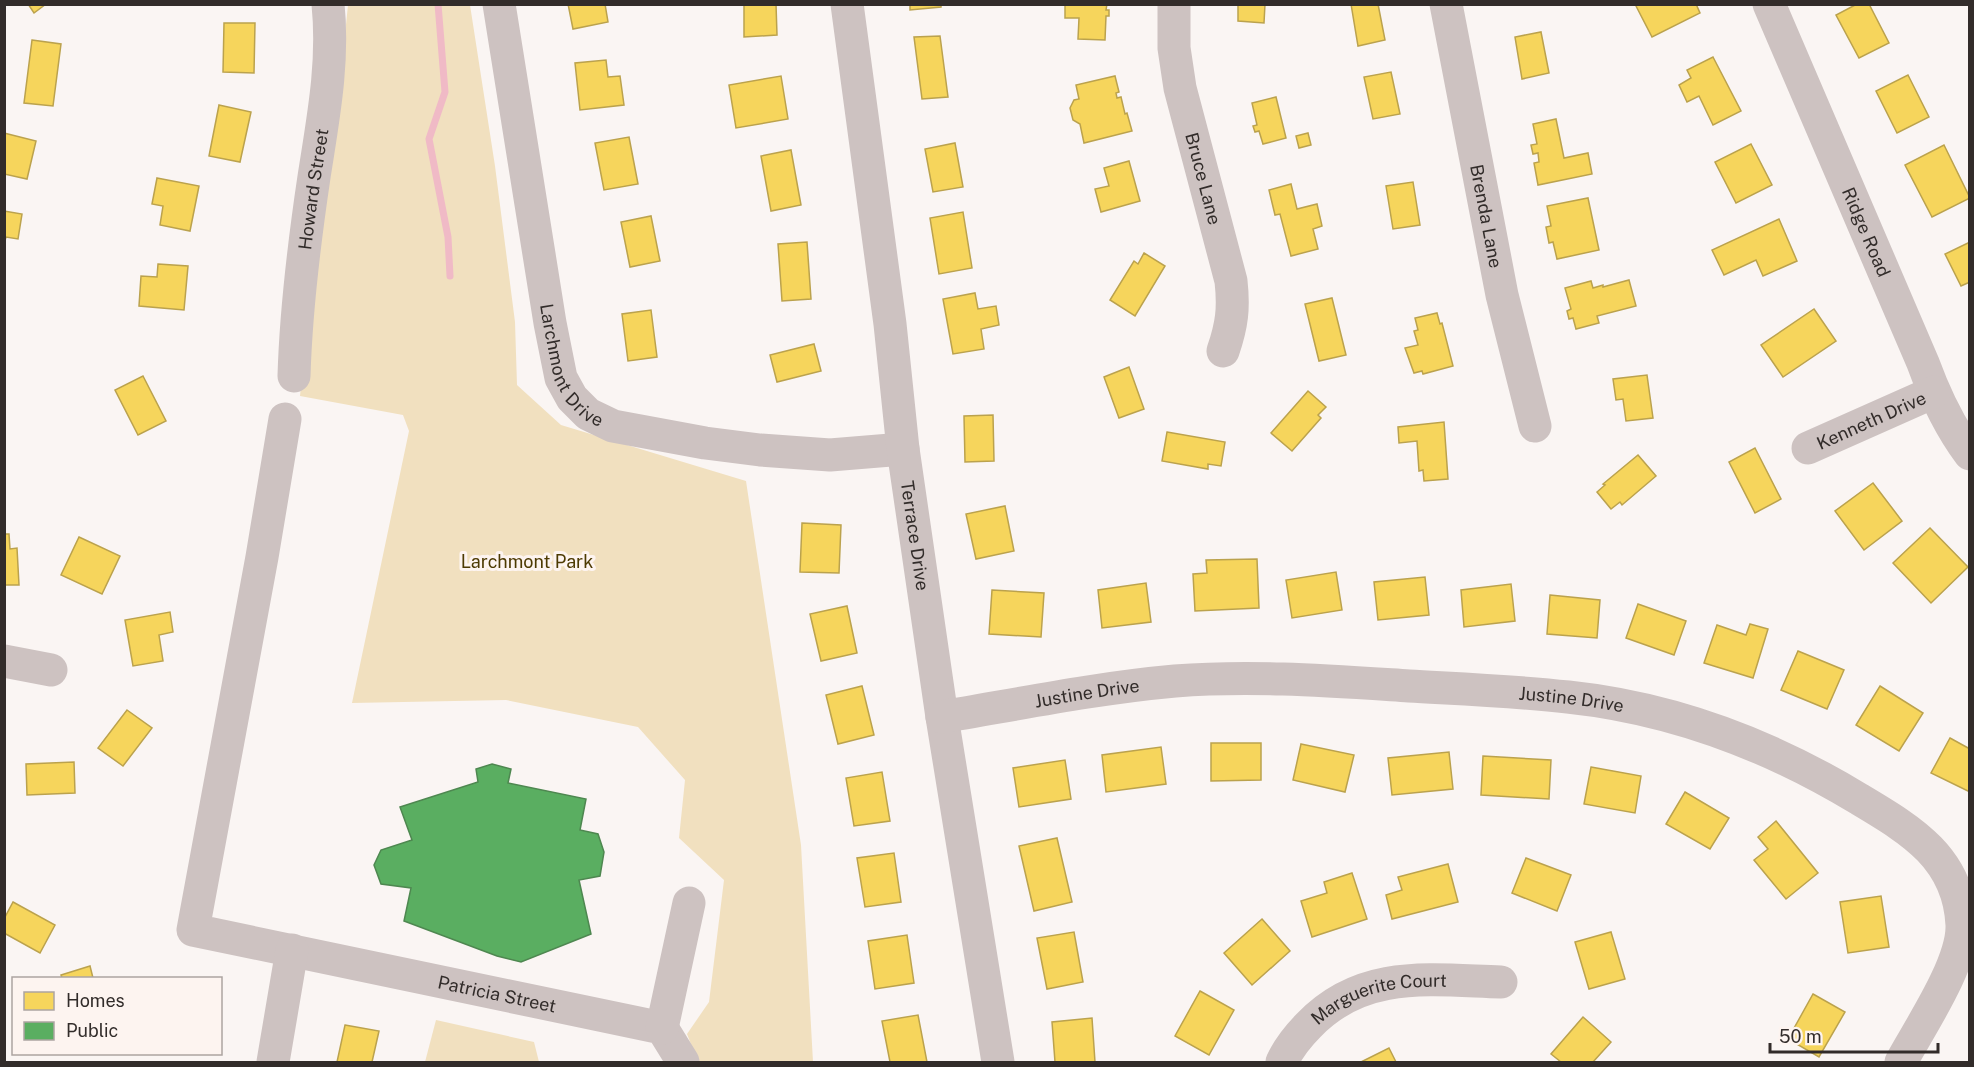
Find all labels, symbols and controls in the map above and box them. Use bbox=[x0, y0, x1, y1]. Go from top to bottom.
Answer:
street label: Howard Street bbox=[294, 127, 332, 251]
street label: Bruce Lane bbox=[1182, 130, 1226, 227]
street label: Brenda Lane bbox=[1467, 162, 1507, 270]
street label: Ridge Road bbox=[1838, 184, 1895, 280]
street label: Larchmont Drive bbox=[537, 302, 607, 430]
street label: Kenneth Drive bbox=[1813, 387, 1929, 453]
street label: Terrace Drive bbox=[897, 479, 934, 592]
park label: Larchmont Park bbox=[461, 551, 593, 572]
street label: Justine Drive bbox=[1033, 674, 1141, 711]
street label: Justine Drive bbox=[1518, 682, 1626, 716]
street label: Marguerite Court bbox=[1306, 969, 1447, 1028]
street label: Patricia Street bbox=[436, 971, 558, 1016]
legend bbox=[12, 977, 222, 1055]
text: Homes bbox=[66, 990, 125, 1011]
scale bar bbox=[1770, 1016, 1938, 1054]
text: Public bbox=[66, 1020, 118, 1041]
text: 50 m bbox=[1779, 1026, 1822, 1047]

